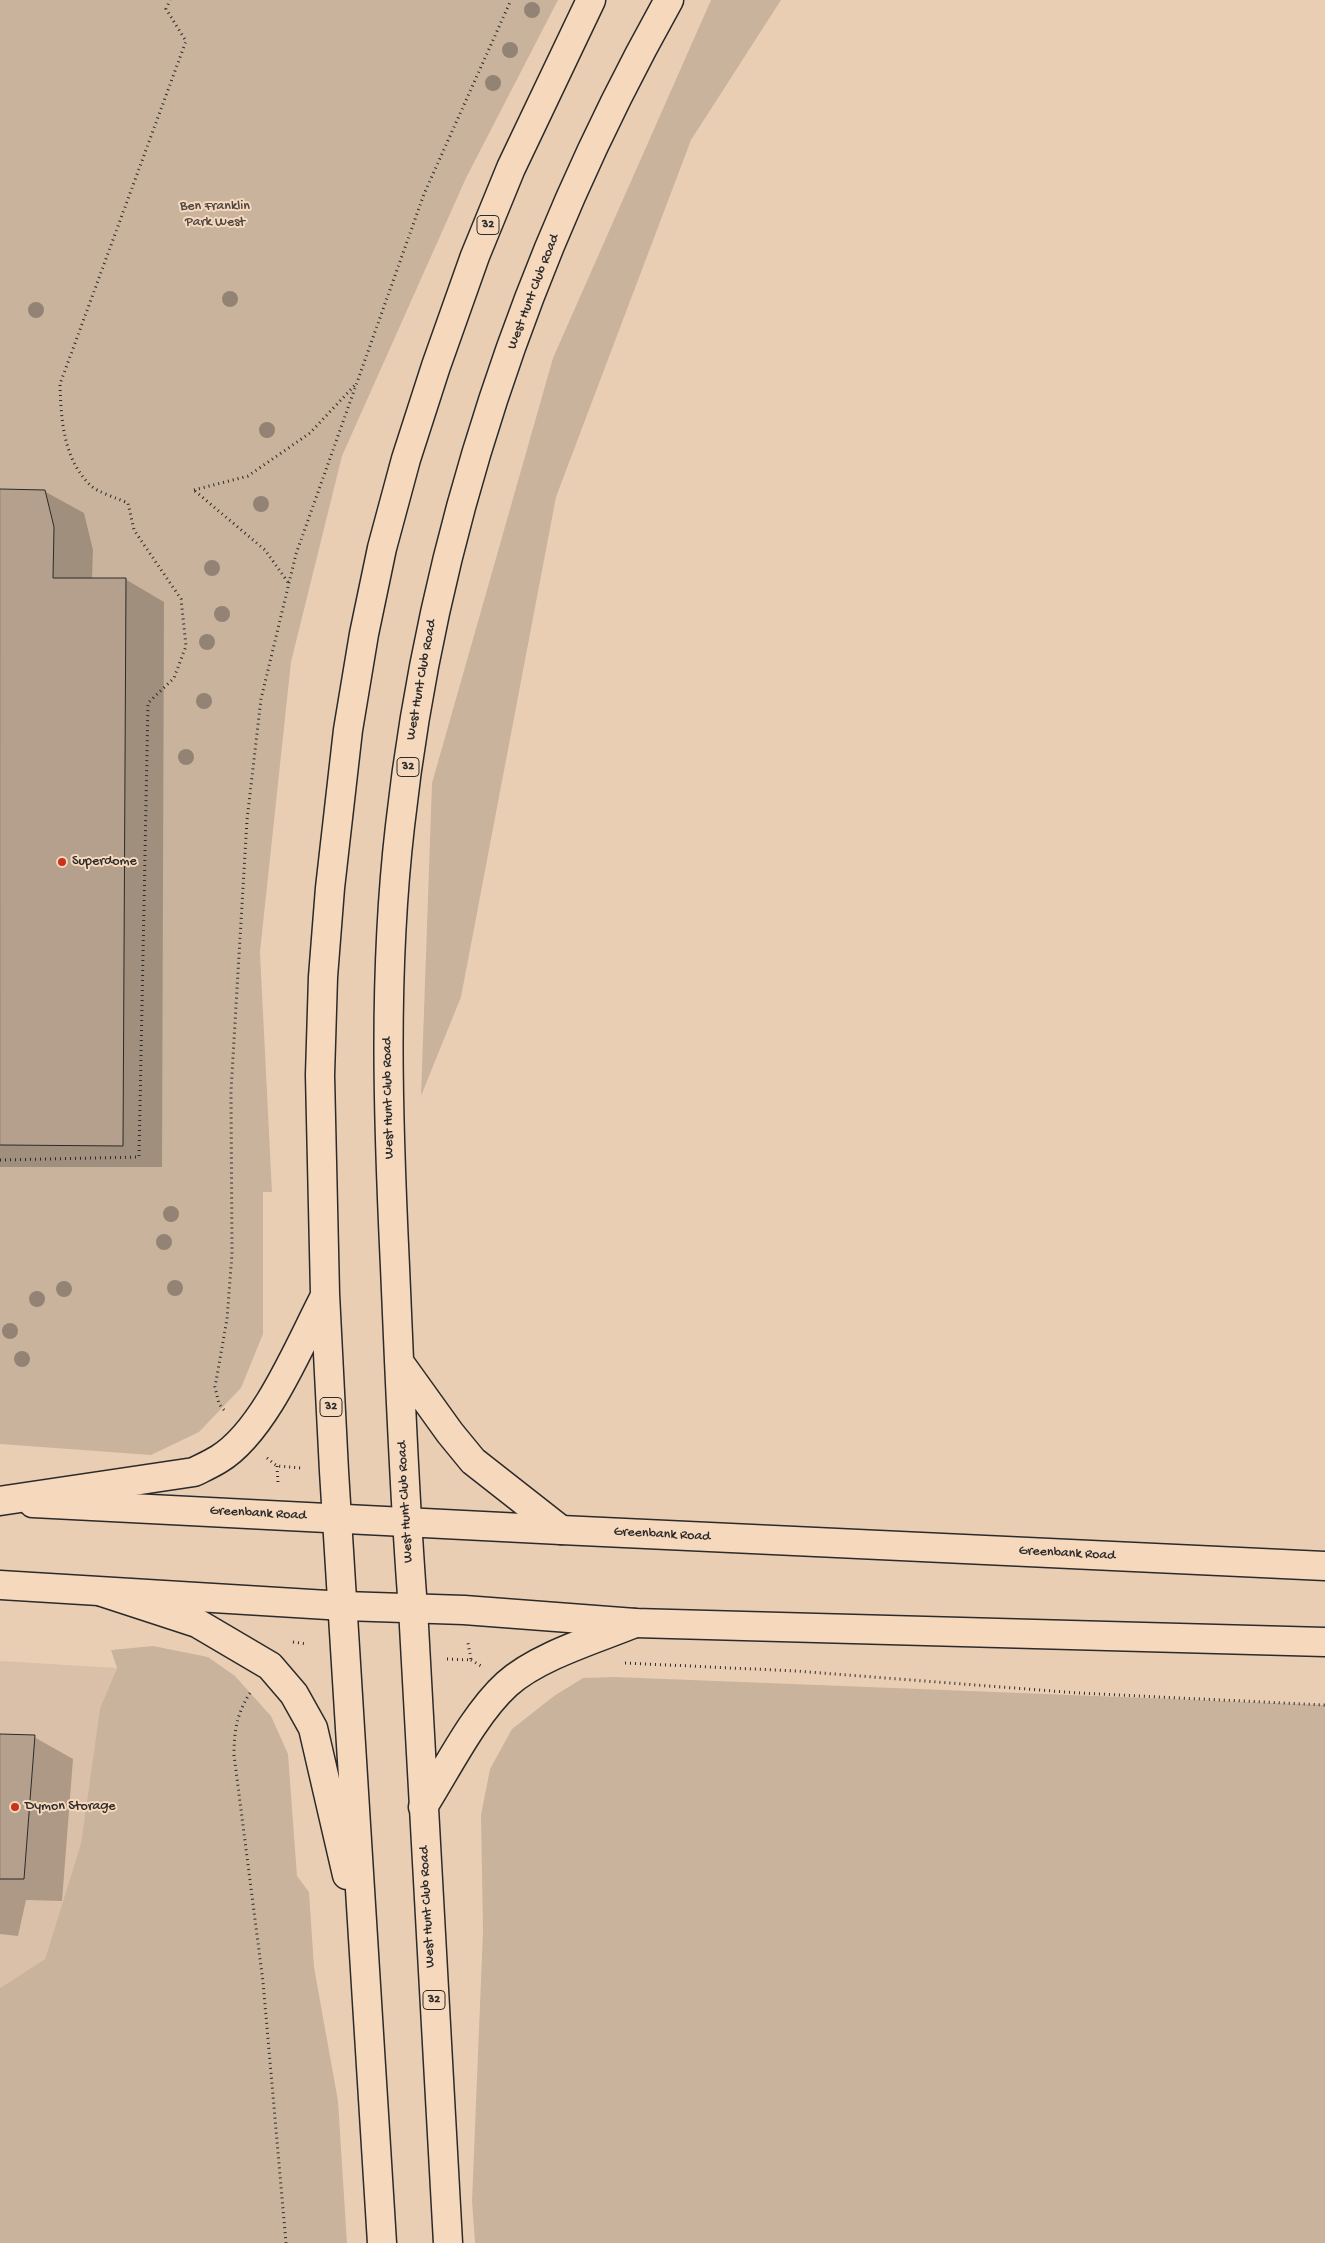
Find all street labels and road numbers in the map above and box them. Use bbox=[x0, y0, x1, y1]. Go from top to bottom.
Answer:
road number: 32 bbox=[477, 216, 499, 234]
street label: West Hunt Club Road bbox=[504, 232, 564, 352]
street label: West Hunt Club Road bbox=[403, 618, 441, 742]
road number: 32 bbox=[397, 758, 419, 776]
street label: West Hunt Club Road bbox=[380, 1037, 398, 1159]
road number: 32 bbox=[320, 1398, 342, 1416]
street label: West Hunt Club Road bbox=[394, 1441, 418, 1563]
street label: Greenbank Road bbox=[209, 1503, 307, 1525]
street label: Greenbank Road bbox=[613, 1524, 711, 1546]
street label: Greenbank Road bbox=[1018, 1543, 1116, 1565]
street label: West Hunt Club Road bbox=[416, 1846, 440, 1968]
road number: 32 bbox=[423, 1990, 445, 2010]

